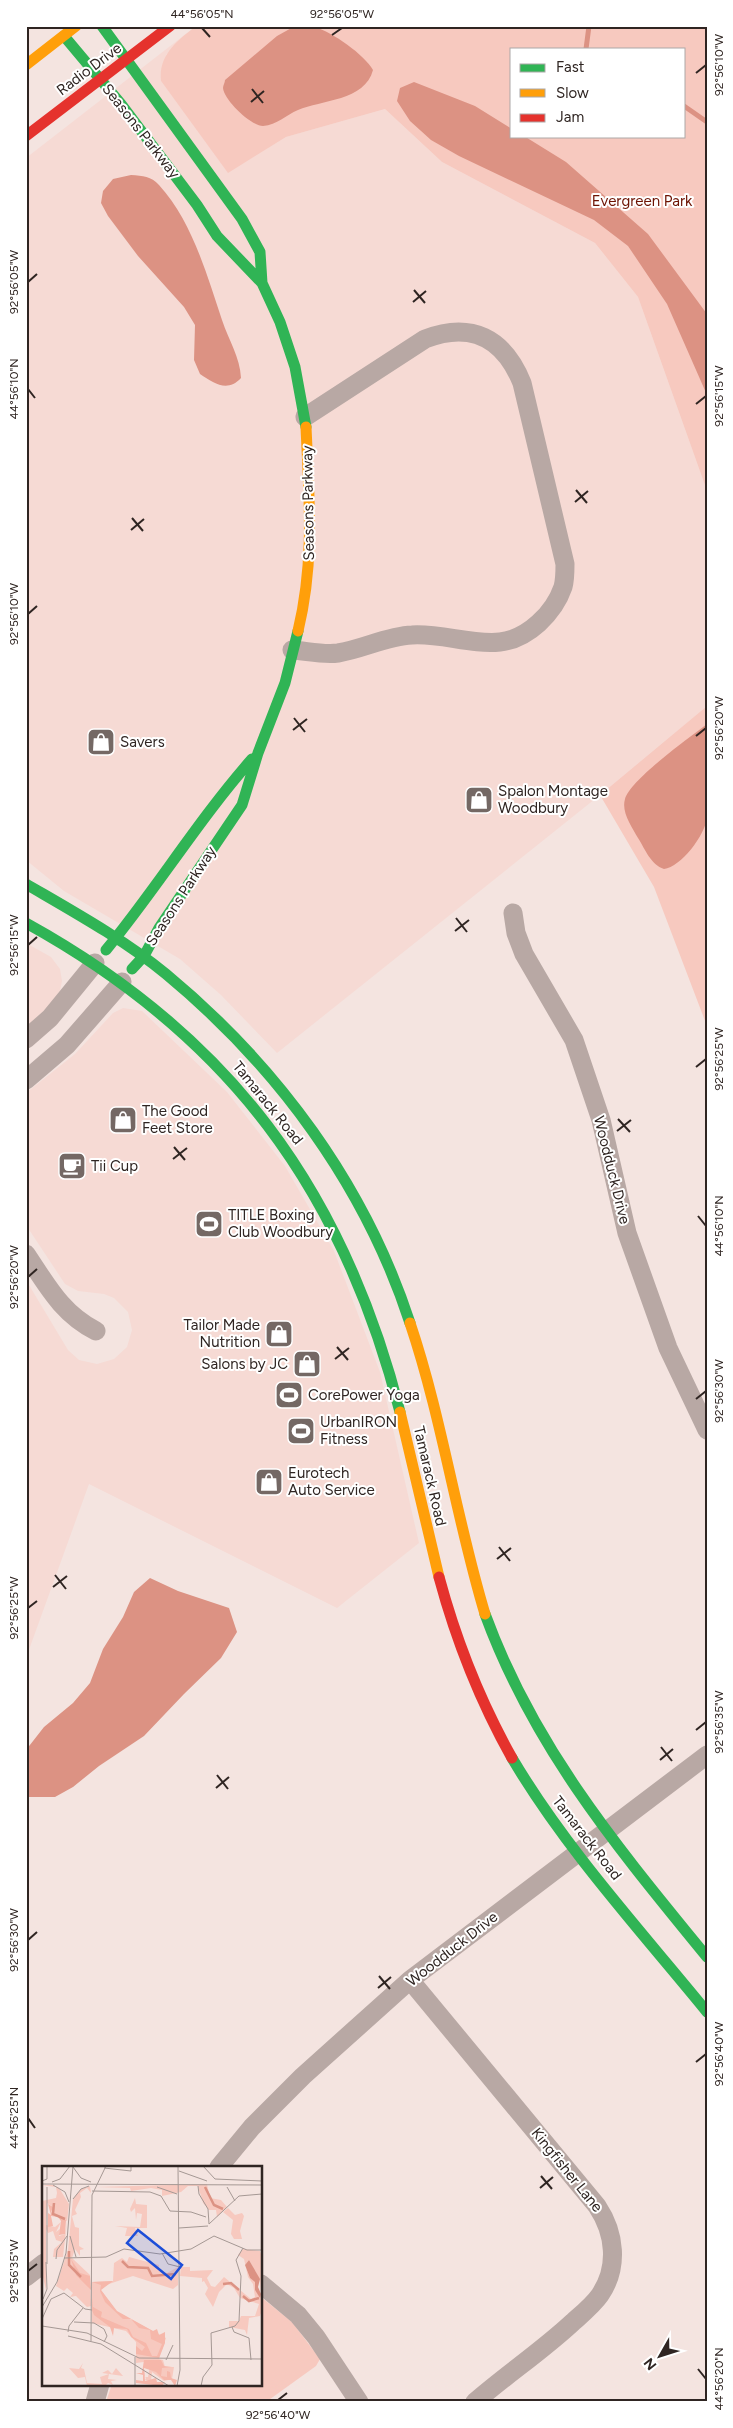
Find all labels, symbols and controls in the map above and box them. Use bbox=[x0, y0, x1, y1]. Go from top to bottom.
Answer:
text: 44°56'05"N bbox=[170, 7, 234, 21]
text: 92°56'05"W bbox=[310, 7, 374, 21]
text: 92°56'10"W bbox=[712, 34, 726, 96]
street label: Radio Drive bbox=[53, 39, 125, 99]
legend bbox=[510, 48, 686, 138]
text: Fast bbox=[556, 58, 585, 76]
street label: Seasons Parkway bbox=[98, 80, 184, 182]
text: Slow bbox=[556, 84, 589, 102]
text: Jam bbox=[556, 108, 584, 126]
park label: Evergreen Park bbox=[592, 192, 693, 210]
text: 92°56'05"W bbox=[7, 250, 21, 314]
text: 44°56'10"N bbox=[7, 358, 21, 420]
text: 92°56'15"W bbox=[712, 365, 726, 427]
street label: Seasons Parkway bbox=[298, 445, 318, 561]
text: 92°56'10"W bbox=[7, 583, 21, 645]
text: 92°56'20"W bbox=[712, 696, 726, 760]
shop icon: Savers bbox=[86, 727, 116, 757]
place label: Savers bbox=[120, 733, 165, 751]
place label: Spalon Montage Woodbury bbox=[498, 782, 608, 817]
shop icon: Spalon Montage Woodbury bbox=[464, 785, 494, 815]
street label: Seasons Parkway bbox=[142, 843, 220, 949]
text: 92°56'15"W bbox=[7, 914, 21, 976]
text: 92°56'25"W bbox=[712, 1027, 726, 1091]
street label: Tamarack Road bbox=[229, 1058, 307, 1148]
place label: The Good Feet Store bbox=[142, 1102, 213, 1137]
shop icon: The Good Feet Store bbox=[108, 1105, 138, 1135]
street label: Woodduck Drive bbox=[590, 1114, 634, 1226]
cafe icon: Tii Cup bbox=[57, 1151, 87, 1181]
place label: Tii Cup bbox=[91, 1157, 138, 1175]
text: 44°56'10"N bbox=[712, 1195, 726, 1257]
place label: TITLE Boxing Club Woodbury bbox=[228, 1206, 333, 1241]
sports icon: TITLE Boxing Club Woodbury bbox=[194, 1209, 224, 1239]
text: 92°56'20"W bbox=[7, 1245, 21, 1309]
place label: Tailor Made Nutrition bbox=[183, 1316, 260, 1351]
shop icon: Tailor Made Nutrition bbox=[264, 1319, 294, 1349]
shop icon: Salons by JC bbox=[292, 1349, 322, 1379]
place label: Salons by JC bbox=[201, 1355, 288, 1373]
text: 92°56'30"W bbox=[712, 1359, 726, 1423]
sports icon: CorePower Yoga bbox=[274, 1380, 304, 1410]
place label: CorePower Yoga bbox=[308, 1386, 420, 1404]
place label: UrbanIRON Fitness bbox=[320, 1413, 397, 1448]
sports icon: UrbanIRON Fitness bbox=[286, 1416, 316, 1446]
street label: Tamarack Road bbox=[410, 1424, 450, 1528]
place label: Eurotech Auto Service bbox=[288, 1464, 375, 1499]
shop icon: Eurotech Auto Service bbox=[254, 1467, 284, 1497]
text: 92°56'25"W bbox=[7, 1576, 21, 1640]
text: 92°56'35"W bbox=[712, 1690, 726, 1753]
street label: Tamarack Road bbox=[549, 1792, 625, 1884]
text: 92°56'30"W bbox=[7, 1908, 21, 1972]
street label: Woodduck Drive bbox=[403, 1908, 501, 1990]
text: 92°56'40"W bbox=[712, 2021, 726, 2086]
text: 44°56'25"N bbox=[7, 2087, 21, 2149]
street label: Kingfisher Lane bbox=[528, 2124, 606, 2216]
inset map bbox=[42, 2166, 262, 2386]
text: 92°56'35"W bbox=[7, 2239, 21, 2302]
north arrow bbox=[636, 2330, 686, 2380]
text: 44°56'20"N bbox=[712, 2348, 726, 2410]
text: N bbox=[640, 2354, 660, 2373]
text: 92°56'40"W bbox=[246, 2408, 311, 2422]

